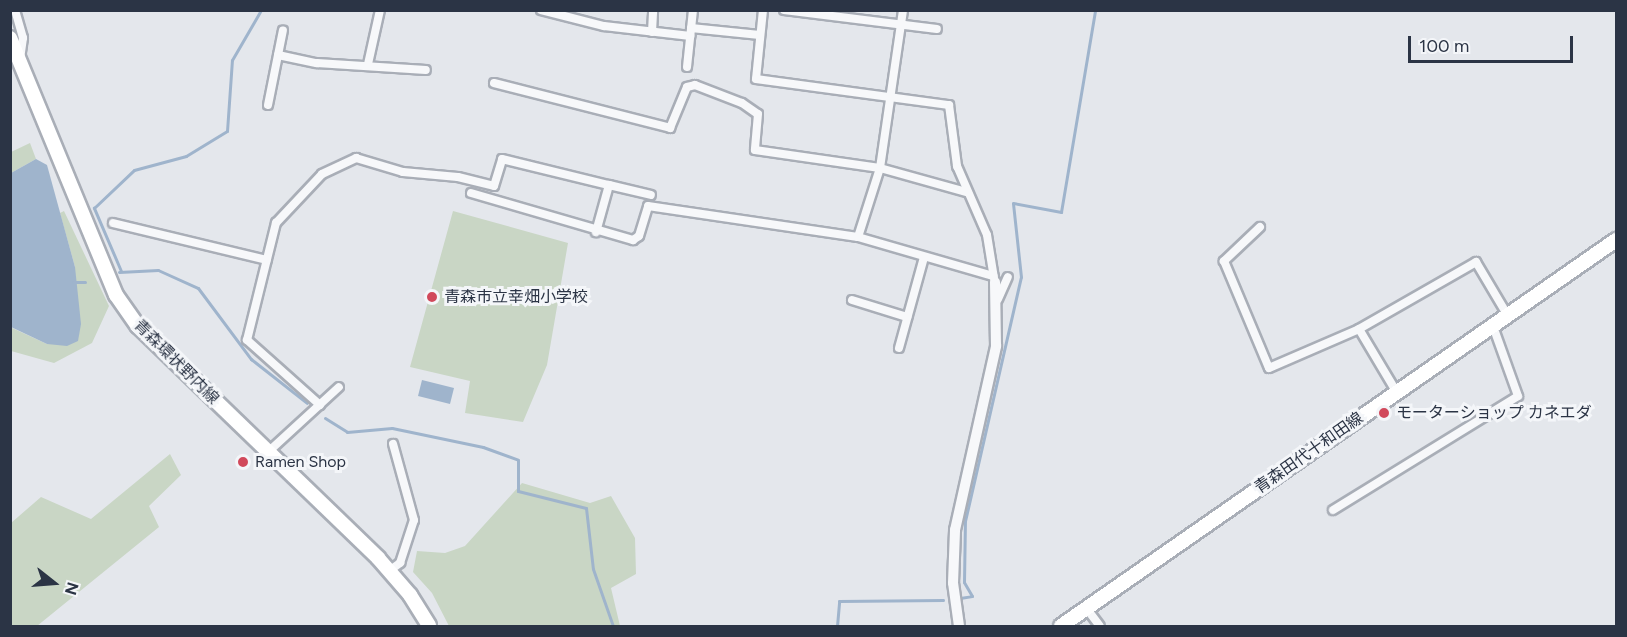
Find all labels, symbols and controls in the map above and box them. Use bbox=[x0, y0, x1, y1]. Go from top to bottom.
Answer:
scale bar bbox=[1411, 24, 1576, 62]
text: 100 m bbox=[1419, 35, 1469, 57]
place label: 青森市立幸畑小学校 bbox=[444, 287, 588, 307]
marker: 青森市立幸畑小学校 bbox=[425, 290, 439, 304]
street label: 青森環状野内線 bbox=[130, 316, 222, 408]
place label: モーターショップ カネエダ bbox=[1396, 403, 1592, 423]
marker: モーターショップ カネエダ bbox=[1377, 406, 1391, 420]
street label: 青森田代十和田線 bbox=[1251, 408, 1367, 498]
place label: Ramen Shop bbox=[255, 452, 346, 472]
marker: Ramen Shop bbox=[236, 455, 250, 469]
north arrow bbox=[24, 553, 84, 613]
text: N bbox=[61, 580, 83, 597]

